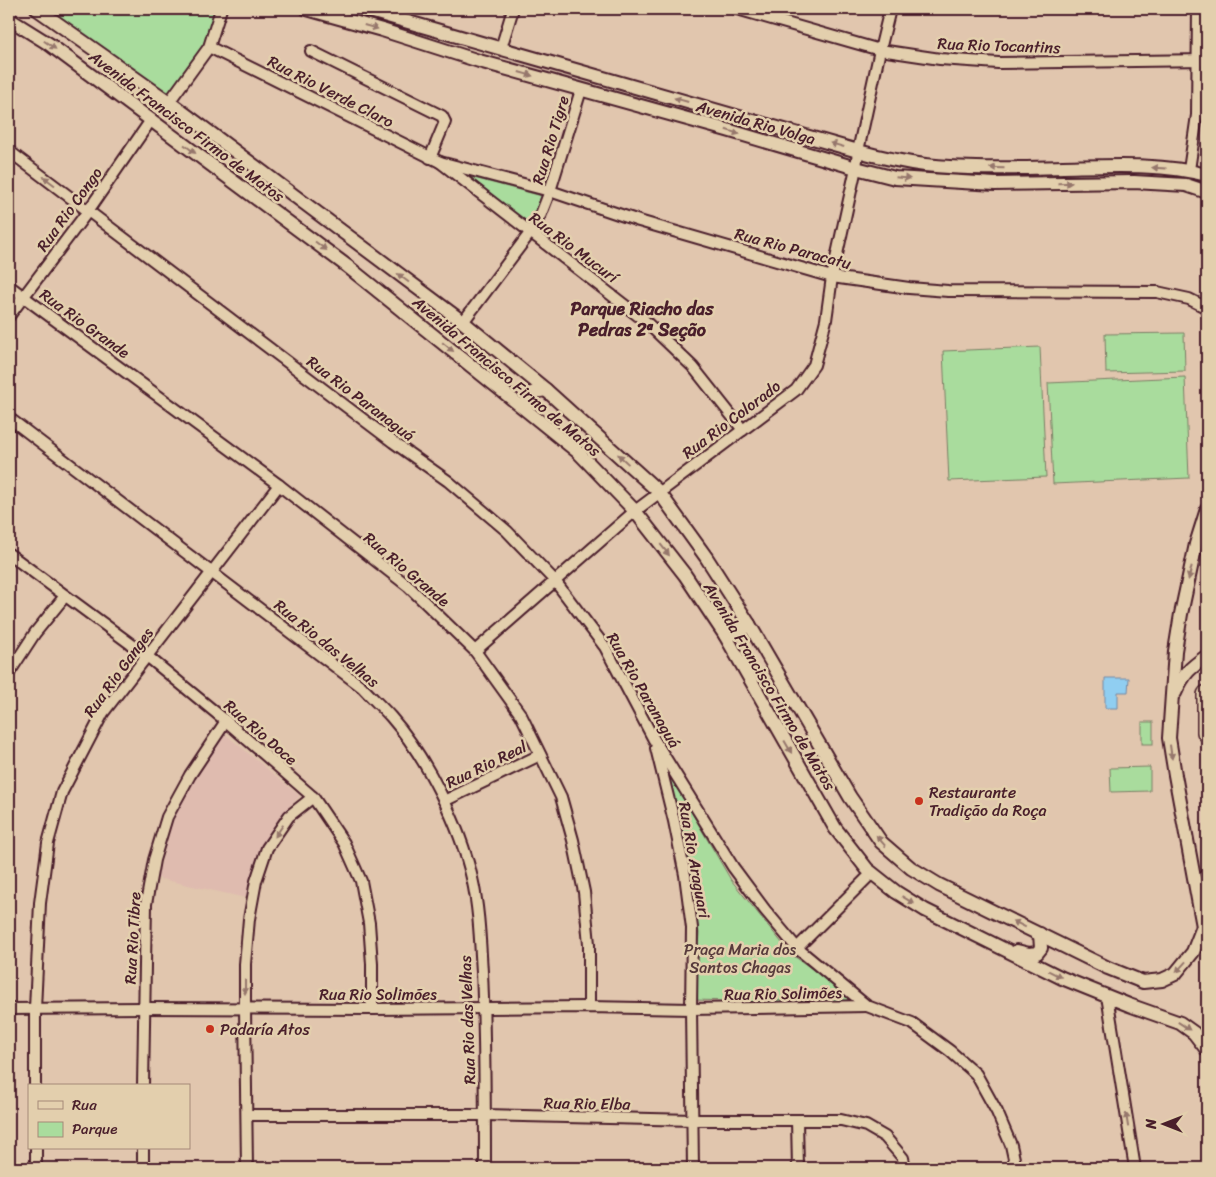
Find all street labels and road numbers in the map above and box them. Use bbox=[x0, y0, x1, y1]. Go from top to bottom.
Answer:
street label: Rua Rio Tocantins bbox=[937, 29, 1062, 62]
street label: Avenida Francisco Firmo de Matos bbox=[82, 42, 291, 210]
street label: Rua Rio Verde Claro bbox=[262, 47, 399, 136]
street label: Avenida Rio Volga bbox=[692, 91, 819, 153]
street label: Rua Rio Tigre bbox=[523, 92, 578, 188]
street label: Rua Rio Congo bbox=[29, 161, 110, 258]
street label: Rua Rio Mucurí bbox=[523, 204, 627, 292]
street label: Rua Rio Paracatu bbox=[731, 219, 855, 278]
street label: Rua Rio Grande bbox=[33, 280, 136, 367]
street label: Avenida Francisco Firmo de Matos bbox=[405, 288, 608, 465]
street label: Rua Rio Paranaguá bbox=[300, 348, 421, 449]
street label: Rua Rio Colorado bbox=[675, 372, 787, 467]
street label: Rua Rio Grande bbox=[357, 524, 457, 615]
street label: Avenida Francisco Firmo de Matos bbox=[695, 575, 844, 797]
street label: Rua Rio das Velhas bbox=[267, 591, 386, 696]
street label: Rua Rio Ganges bbox=[76, 621, 162, 724]
street label: Rua Rio Paranaguá bbox=[598, 627, 689, 754]
street label: Rua Rio Doce bbox=[217, 692, 304, 773]
street label: Rua Rio Real bbox=[441, 732, 532, 797]
street label: Rua Rio Araguari bbox=[670, 800, 719, 921]
street label: Rua Rio Tibre bbox=[116, 891, 149, 985]
street label: Rua Rio das Velhas bbox=[451, 954, 484, 1085]
street label: Rua Rio Solimões bbox=[724, 978, 843, 1009]
street label: Rua Rio Solimões bbox=[319, 980, 437, 1009]
street label: Rua Rio Elba bbox=[543, 1088, 632, 1119]

